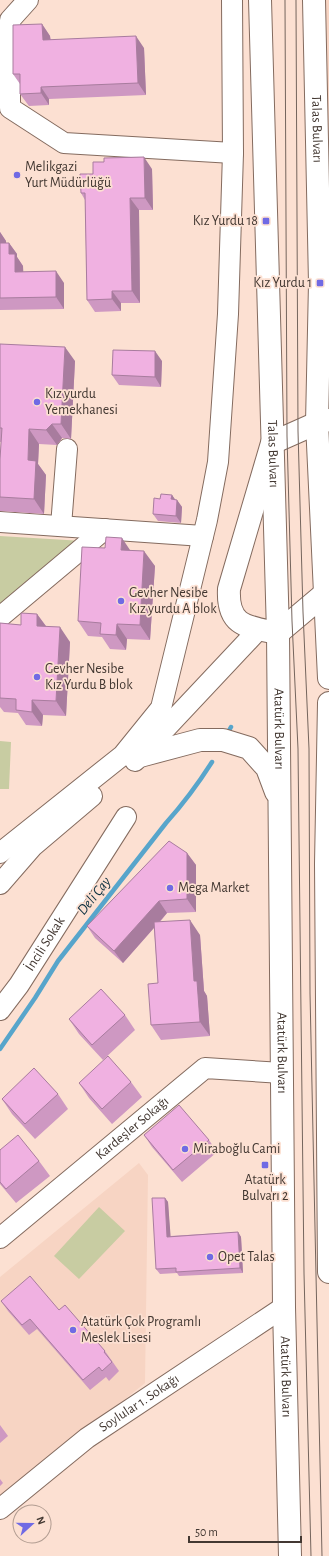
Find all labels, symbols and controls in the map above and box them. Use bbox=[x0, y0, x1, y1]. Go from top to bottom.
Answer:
street label: Talas Bulvarı bbox=[309, 95, 324, 163]
place label: Melikgazi Yurt Müdürlüğü bbox=[25, 160, 111, 190]
marker: Melikgazi Yurt Müdürlüğü bbox=[12, 170, 22, 180]
place label: Kız Yurdu 18 bbox=[193, 214, 258, 228]
marker: Kız Yurdu 18 bbox=[261, 216, 271, 226]
place label: Kız Yurdu 1 bbox=[253, 276, 312, 290]
marker: Kız Yurdu 1 bbox=[315, 278, 325, 288]
place label: Kız yurdu Yemekhanesi bbox=[45, 387, 118, 417]
marker: Kız yurdu Yemekhanesi bbox=[32, 397, 42, 407]
street label: Talas Bulvarı bbox=[265, 420, 281, 488]
place label: Gevher Nesibe Kız yurdu A blok bbox=[129, 586, 217, 616]
marker: Gevher Nesibe Kız yurdu A blok bbox=[116, 596, 126, 606]
place label: Gevher Nesibe Kız Yurdu B blok bbox=[45, 662, 133, 692]
marker: Gevher Nesibe Kız Yurdu B blok bbox=[32, 672, 42, 682]
street label: Atatürk Bulvarı bbox=[271, 688, 286, 770]
water label: Deli Çay bbox=[74, 874, 114, 918]
place label: Mega Market bbox=[178, 881, 250, 895]
marker: Mega Market bbox=[165, 883, 175, 893]
street label: İncili Sokak bbox=[20, 914, 68, 973]
street label: Atatürk Bulvarı bbox=[274, 1012, 289, 1094]
street label: Kardeşler Sokağı bbox=[93, 1094, 172, 1162]
place label: Miraboğlu Cami bbox=[193, 1142, 280, 1156]
marker: Miraboğlu Cami bbox=[180, 1144, 190, 1154]
marker: Atatürk Bulvarı 2 bbox=[260, 1160, 270, 1170]
place label: Atatürk Bulvarı 2 bbox=[242, 1173, 288, 1203]
place label: Opet Talas bbox=[218, 1250, 275, 1264]
marker: Opet Talas bbox=[205, 1252, 215, 1262]
place label: Atatürk Çok Programlı Meslek Lisesi bbox=[81, 1315, 201, 1345]
marker: Atatürk Çok Programlı Meslek Lisesi bbox=[68, 1325, 78, 1335]
street label: Atatürk Bulvarı bbox=[278, 1336, 294, 1418]
street label: Soylular 1. Sokağı bbox=[97, 1372, 182, 1435]
north arrow bbox=[12, 1504, 52, 1544]
text: N bbox=[34, 1515, 47, 1526]
scale bar bbox=[189, 1518, 301, 1544]
text: 50 m bbox=[195, 1526, 218, 1538]

